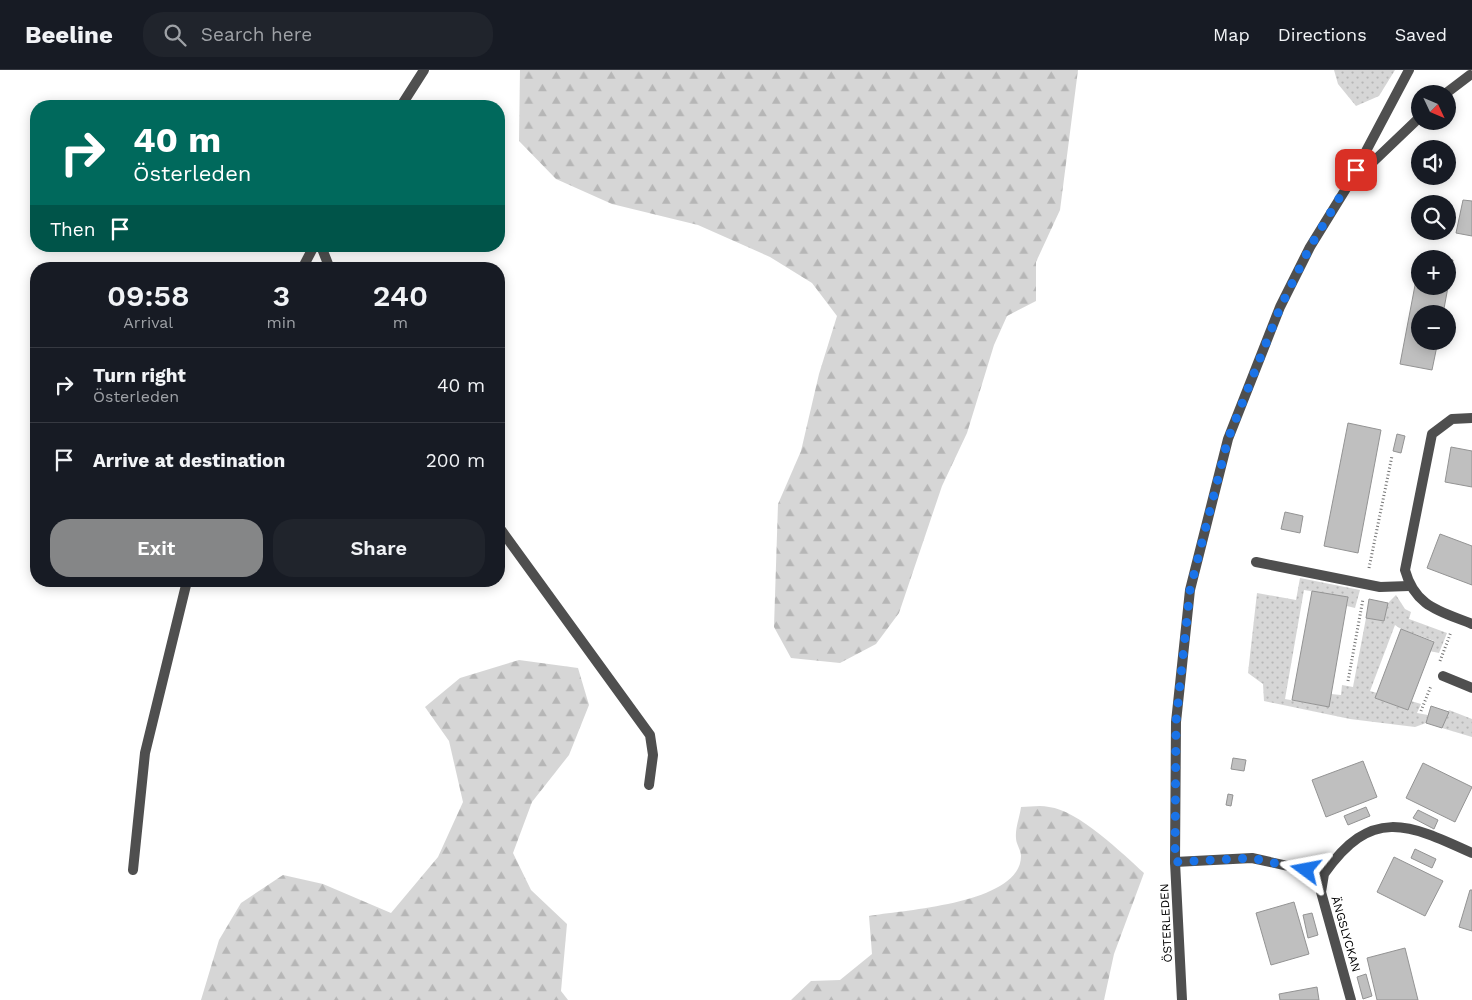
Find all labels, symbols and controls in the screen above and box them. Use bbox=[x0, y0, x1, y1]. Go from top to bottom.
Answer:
search box bbox=[143, 12, 493, 57]
text: Beeline bbox=[25, 21, 113, 49]
icon: search bbox=[161, 21, 189, 49]
text: Search here bbox=[201, 23, 312, 46]
text: Map bbox=[1213, 24, 1250, 45]
text: Directions bbox=[1278, 24, 1367, 45]
text: Saved bbox=[1395, 24, 1447, 45]
north arrow bbox=[1411, 85, 1456, 130]
map controls bbox=[1411, 85, 1456, 350]
text: 40 m bbox=[133, 119, 221, 161]
icon: right bbox=[50, 120, 115, 185]
button: sound bbox=[1411, 140, 1456, 185]
pin bbox=[1335, 149, 1377, 191]
icon: arrive bbox=[1342, 156, 1370, 184]
text: Österleden bbox=[133, 161, 251, 186]
button: search bbox=[1411, 195, 1456, 240]
icon: arrive bbox=[106, 215, 134, 243]
text: Then bbox=[50, 218, 96, 241]
button: + bbox=[1411, 250, 1456, 295]
text: 09:58 bbox=[107, 278, 190, 313]
text: 3 bbox=[272, 278, 290, 313]
text: 240 bbox=[373, 278, 428, 313]
button: − bbox=[1411, 305, 1456, 350]
text: Arrival bbox=[123, 313, 173, 332]
text: min bbox=[267, 313, 296, 332]
text: m bbox=[393, 313, 408, 332]
text: Turn right bbox=[93, 364, 186, 387]
icon: right bbox=[50, 371, 78, 399]
text: 40 m bbox=[437, 374, 485, 397]
text: Österleden bbox=[93, 387, 179, 406]
icon: arrive bbox=[50, 446, 78, 474]
text: Arrive at destination bbox=[93, 449, 285, 472]
text: 200 m bbox=[426, 449, 485, 472]
button: Exit bbox=[50, 519, 263, 577]
button: Share bbox=[273, 519, 485, 577]
position arrow bbox=[1279, 843, 1331, 895]
street label: ÖSTERLEDEN bbox=[1157, 883, 1175, 963]
street label: ÄNGSLYCKAN bbox=[1328, 894, 1364, 974]

